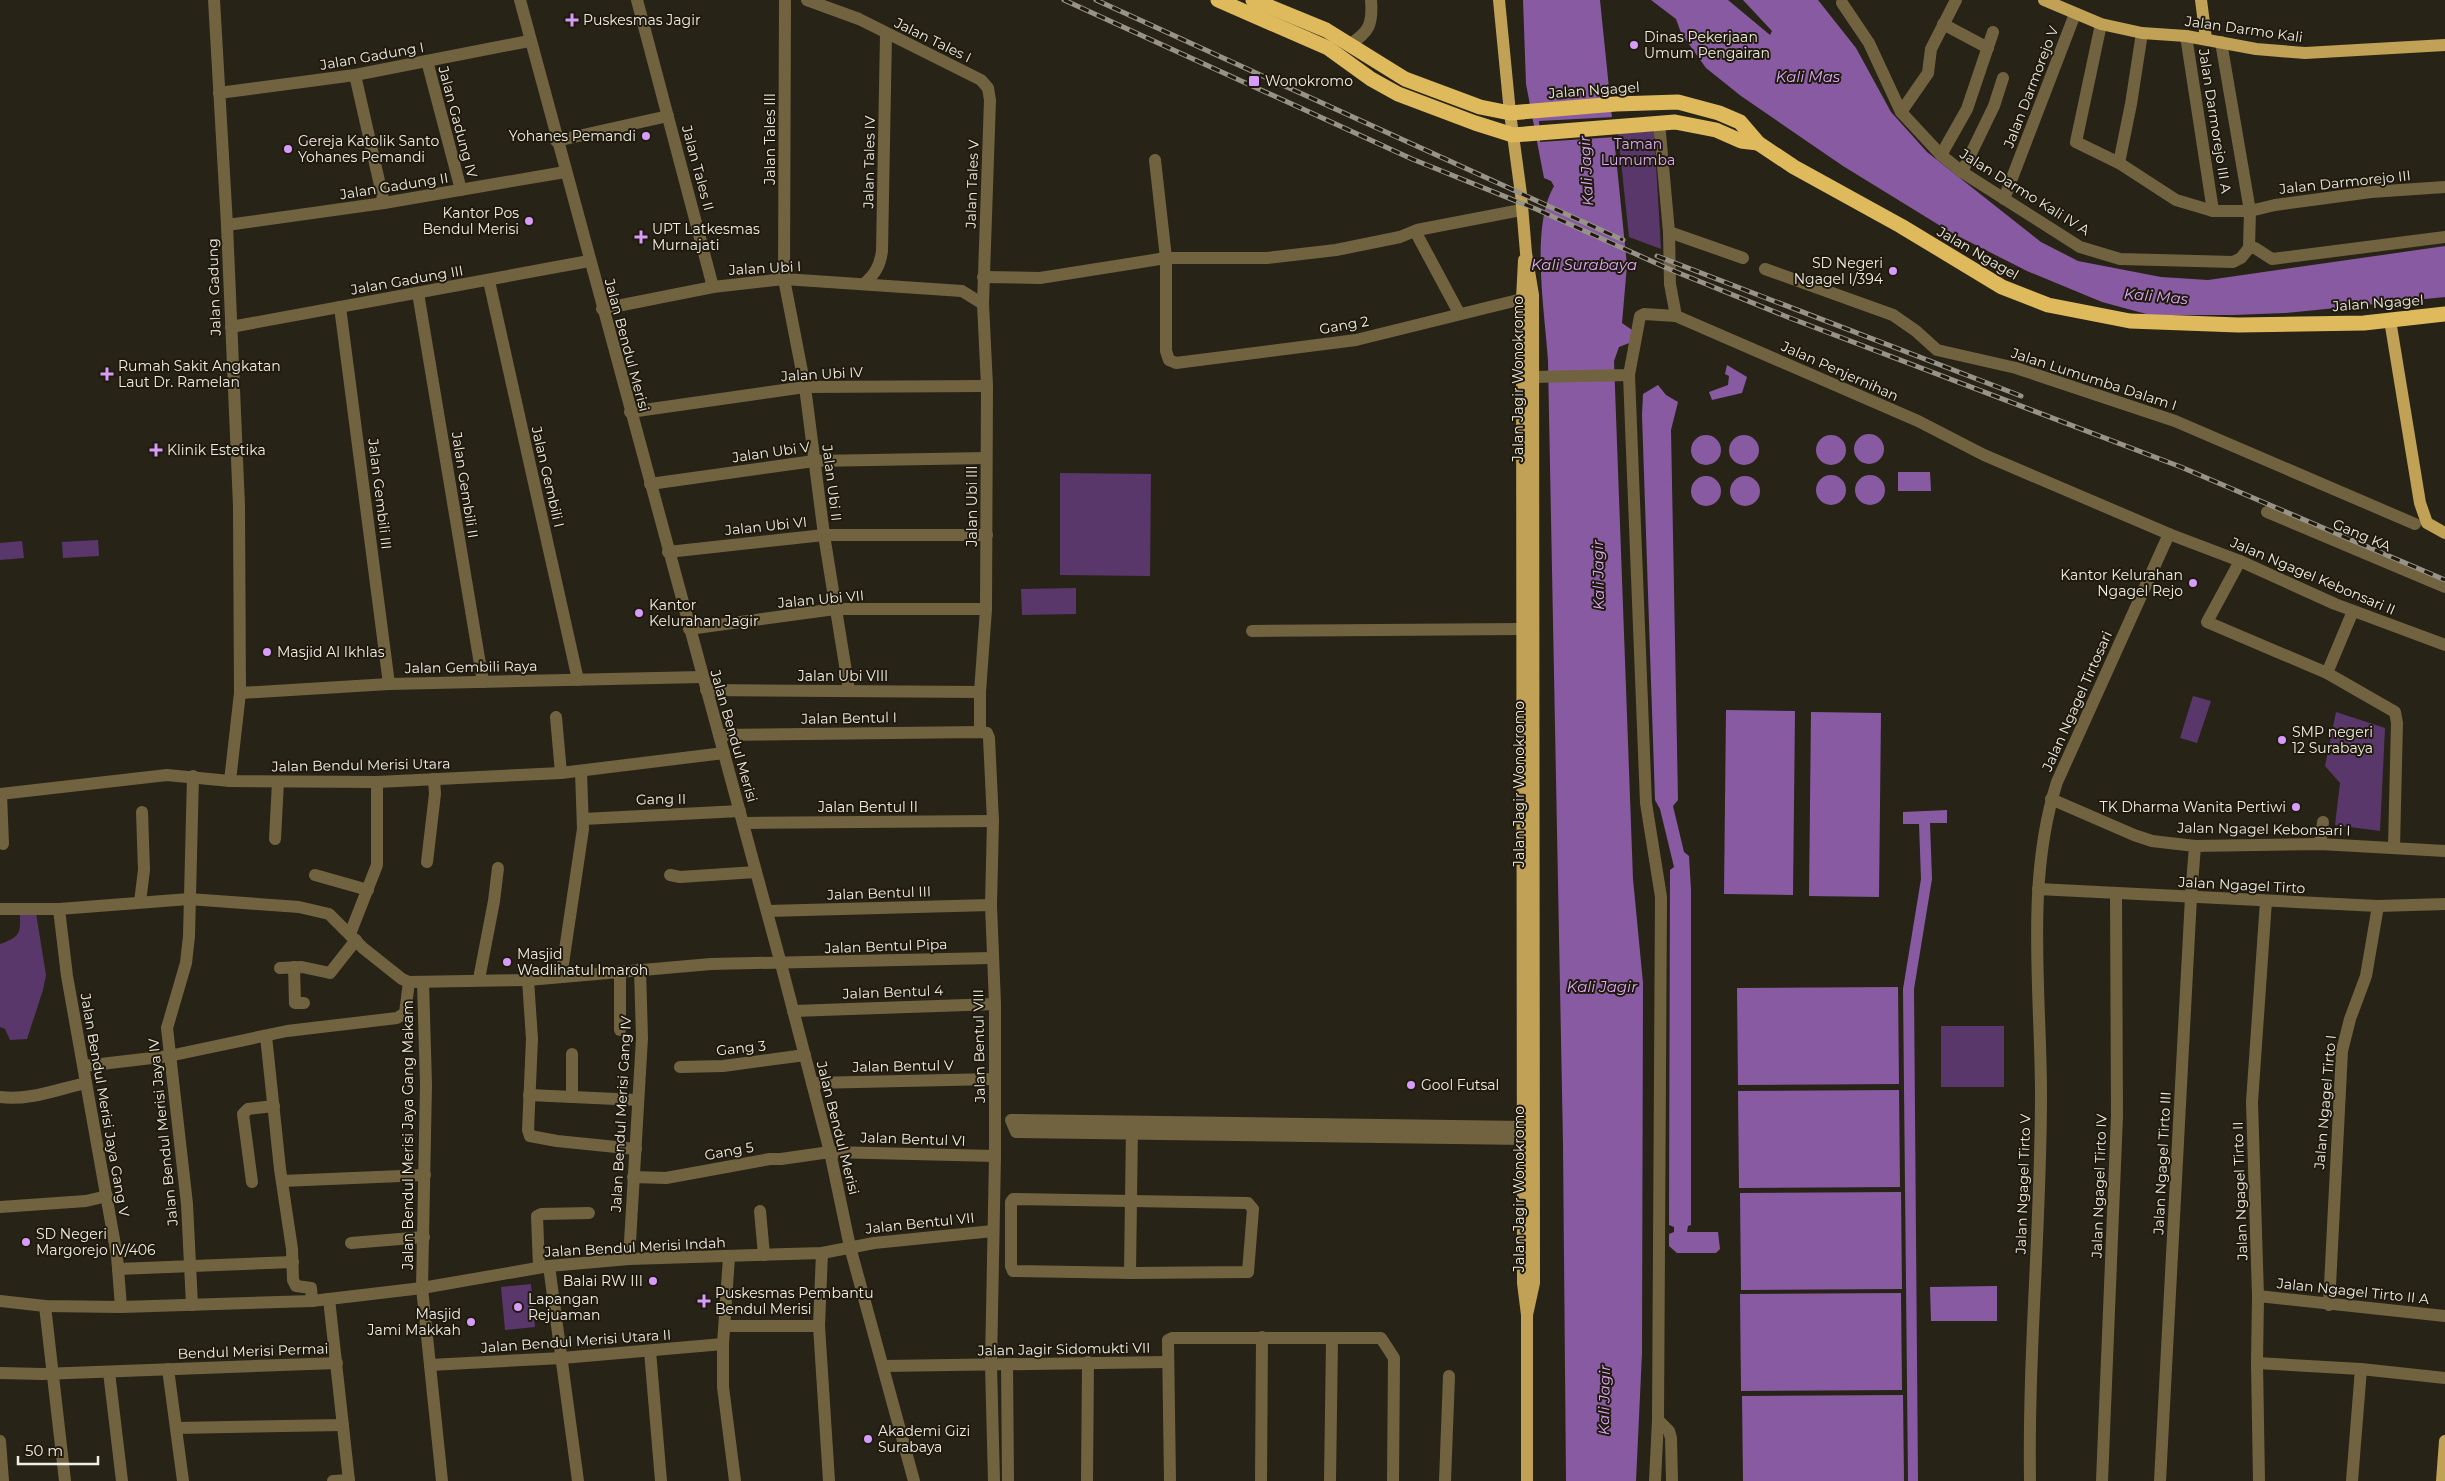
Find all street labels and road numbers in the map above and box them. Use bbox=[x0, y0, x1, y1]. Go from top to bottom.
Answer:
street label: Jalan Darmo Kali bbox=[2183, 12, 2304, 46]
street label: Jalan Tales I bbox=[891, 13, 974, 66]
street label: Jalan Darmorejo V bbox=[1999, 23, 2063, 151]
street label: Jalan Gadung I bbox=[318, 38, 425, 74]
street label: Jalan Darmorejo III A bbox=[2195, 47, 2235, 195]
street label: Jalan Gadung IV bbox=[434, 63, 482, 180]
street label: Jalan Ngagel bbox=[1547, 78, 1640, 102]
street label: Jalan Tales III bbox=[761, 93, 779, 186]
street label: Jalan Tales IV bbox=[859, 115, 879, 210]
street label: Jalan Tales II bbox=[678, 122, 718, 213]
street label: Jalan Tales V bbox=[961, 139, 983, 230]
street label: Jalan Darmo Kali IV A bbox=[1956, 144, 2094, 240]
street label: Jalan Darmorejo III bbox=[2277, 166, 2412, 198]
street label: Jalan Gadung II bbox=[337, 169, 450, 204]
street label: Jalan Ngagel bbox=[1933, 222, 2022, 284]
street label: Jalan Gadung bbox=[203, 238, 225, 337]
street label: Jalan Ubi I bbox=[727, 257, 802, 279]
street label: Jalan Gadung III bbox=[348, 261, 465, 299]
street label: Jalan Bendul Merisi bbox=[600, 276, 653, 413]
street label: Jalan Ngagel bbox=[2331, 291, 2424, 315]
street label: Jalan Jagir Wonokromo bbox=[1509, 296, 1527, 463]
street label: Gang 2 bbox=[1318, 312, 1370, 338]
street label: Jalan Penjernihan bbox=[1778, 337, 1901, 405]
street label: Jalan Lumumba Dalam I bbox=[2008, 343, 2179, 414]
street label: Jalan Ubi IV bbox=[779, 363, 864, 385]
street label: Jalan Gembili I bbox=[527, 424, 568, 529]
street label: Jalan Gembili II bbox=[448, 430, 482, 539]
street label: Jalan Gembili III bbox=[364, 436, 396, 551]
street label: Jalan Ubi V bbox=[730, 438, 811, 466]
street label: Jalan Ubi II bbox=[818, 443, 846, 522]
street label: Jalan Ubi III bbox=[963, 465, 981, 548]
street label: Jalan Ubi VI bbox=[723, 513, 808, 539]
street label: Gang KA bbox=[2330, 515, 2395, 556]
street label: Jalan Ngagel Kebonsari II bbox=[2227, 533, 2398, 619]
street label: Jalan Ubi VII bbox=[776, 586, 865, 612]
street label: Jalan Ngagel Tirtosari bbox=[2038, 628, 2116, 775]
street label: Jalan Gembili Raya bbox=[404, 657, 537, 677]
street label: Jalan Bendul Merisi bbox=[706, 667, 762, 804]
street label: Jalan Ubi VIII bbox=[797, 667, 888, 685]
street label: Jalan Jagir Wonokromo bbox=[1510, 701, 1528, 868]
street label: Jalan Bentul I bbox=[800, 708, 897, 728]
street label: Jalan Bendul Merisi Utara bbox=[271, 754, 450, 776]
street label: Gang II bbox=[636, 790, 686, 808]
street label: Jalan Bentul II bbox=[817, 798, 918, 816]
street label: Jalan Ngagel Kebonsari I bbox=[2176, 818, 2351, 840]
street label: Jalan Ngagel Tirto bbox=[2177, 873, 2306, 897]
street label: Jalan Bentul III bbox=[826, 882, 931, 904]
street label: Jalan Bentul Pipa bbox=[823, 935, 948, 957]
street label: Jalan Bentul 4 bbox=[841, 981, 944, 1003]
street label: Jalan Bentul VIII bbox=[969, 989, 989, 1104]
street label: Jalan Bendul Merisi Jaya Gang V bbox=[76, 991, 134, 1218]
street label: Jalan Bendul Merisi Jaya Gang Makam bbox=[399, 1000, 417, 1271]
street label: Jalan Bendul Merisi Gang IV bbox=[607, 1015, 635, 1213]
street label: Jalan Ngagel Tirto I bbox=[2310, 1034, 2340, 1171]
street label: Gang 3 bbox=[715, 1036, 767, 1060]
street label: Jalan Bendul Merisi Jaya IV bbox=[144, 1037, 182, 1228]
street label: Jalan Bentul V bbox=[851, 1056, 954, 1076]
street label: Jalan Bendul Merisi bbox=[812, 1058, 863, 1197]
street label: Jalan Ngagel Tirto III bbox=[2149, 1091, 2175, 1236]
street label: Jalan Jagir Wonokromo bbox=[1510, 1106, 1528, 1273]
street label: Jalan Ngagel Tirto V bbox=[2012, 1113, 2034, 1255]
street label: Jalan Ngagel Tirto IV bbox=[2087, 1113, 2111, 1259]
street label: Jalan Ngagel Tirto II bbox=[2229, 1121, 2251, 1262]
street label: Jalan Bentul VI bbox=[859, 1128, 966, 1150]
street label: Gang 5 bbox=[703, 1138, 755, 1164]
street label: Jalan Bentul VII bbox=[864, 1208, 975, 1238]
street label: Jalan Bendul Merisi Indah bbox=[543, 1233, 726, 1261]
street label: Jalan Ngagel Tirto II A bbox=[2275, 1274, 2431, 1308]
street label: Jalan Bendul Merisi Utara II bbox=[479, 1325, 672, 1357]
street label: Jalan Jagir Sidomukti VII bbox=[976, 1338, 1151, 1360]
street label: Bendul Merisi Permai bbox=[177, 1339, 329, 1363]

